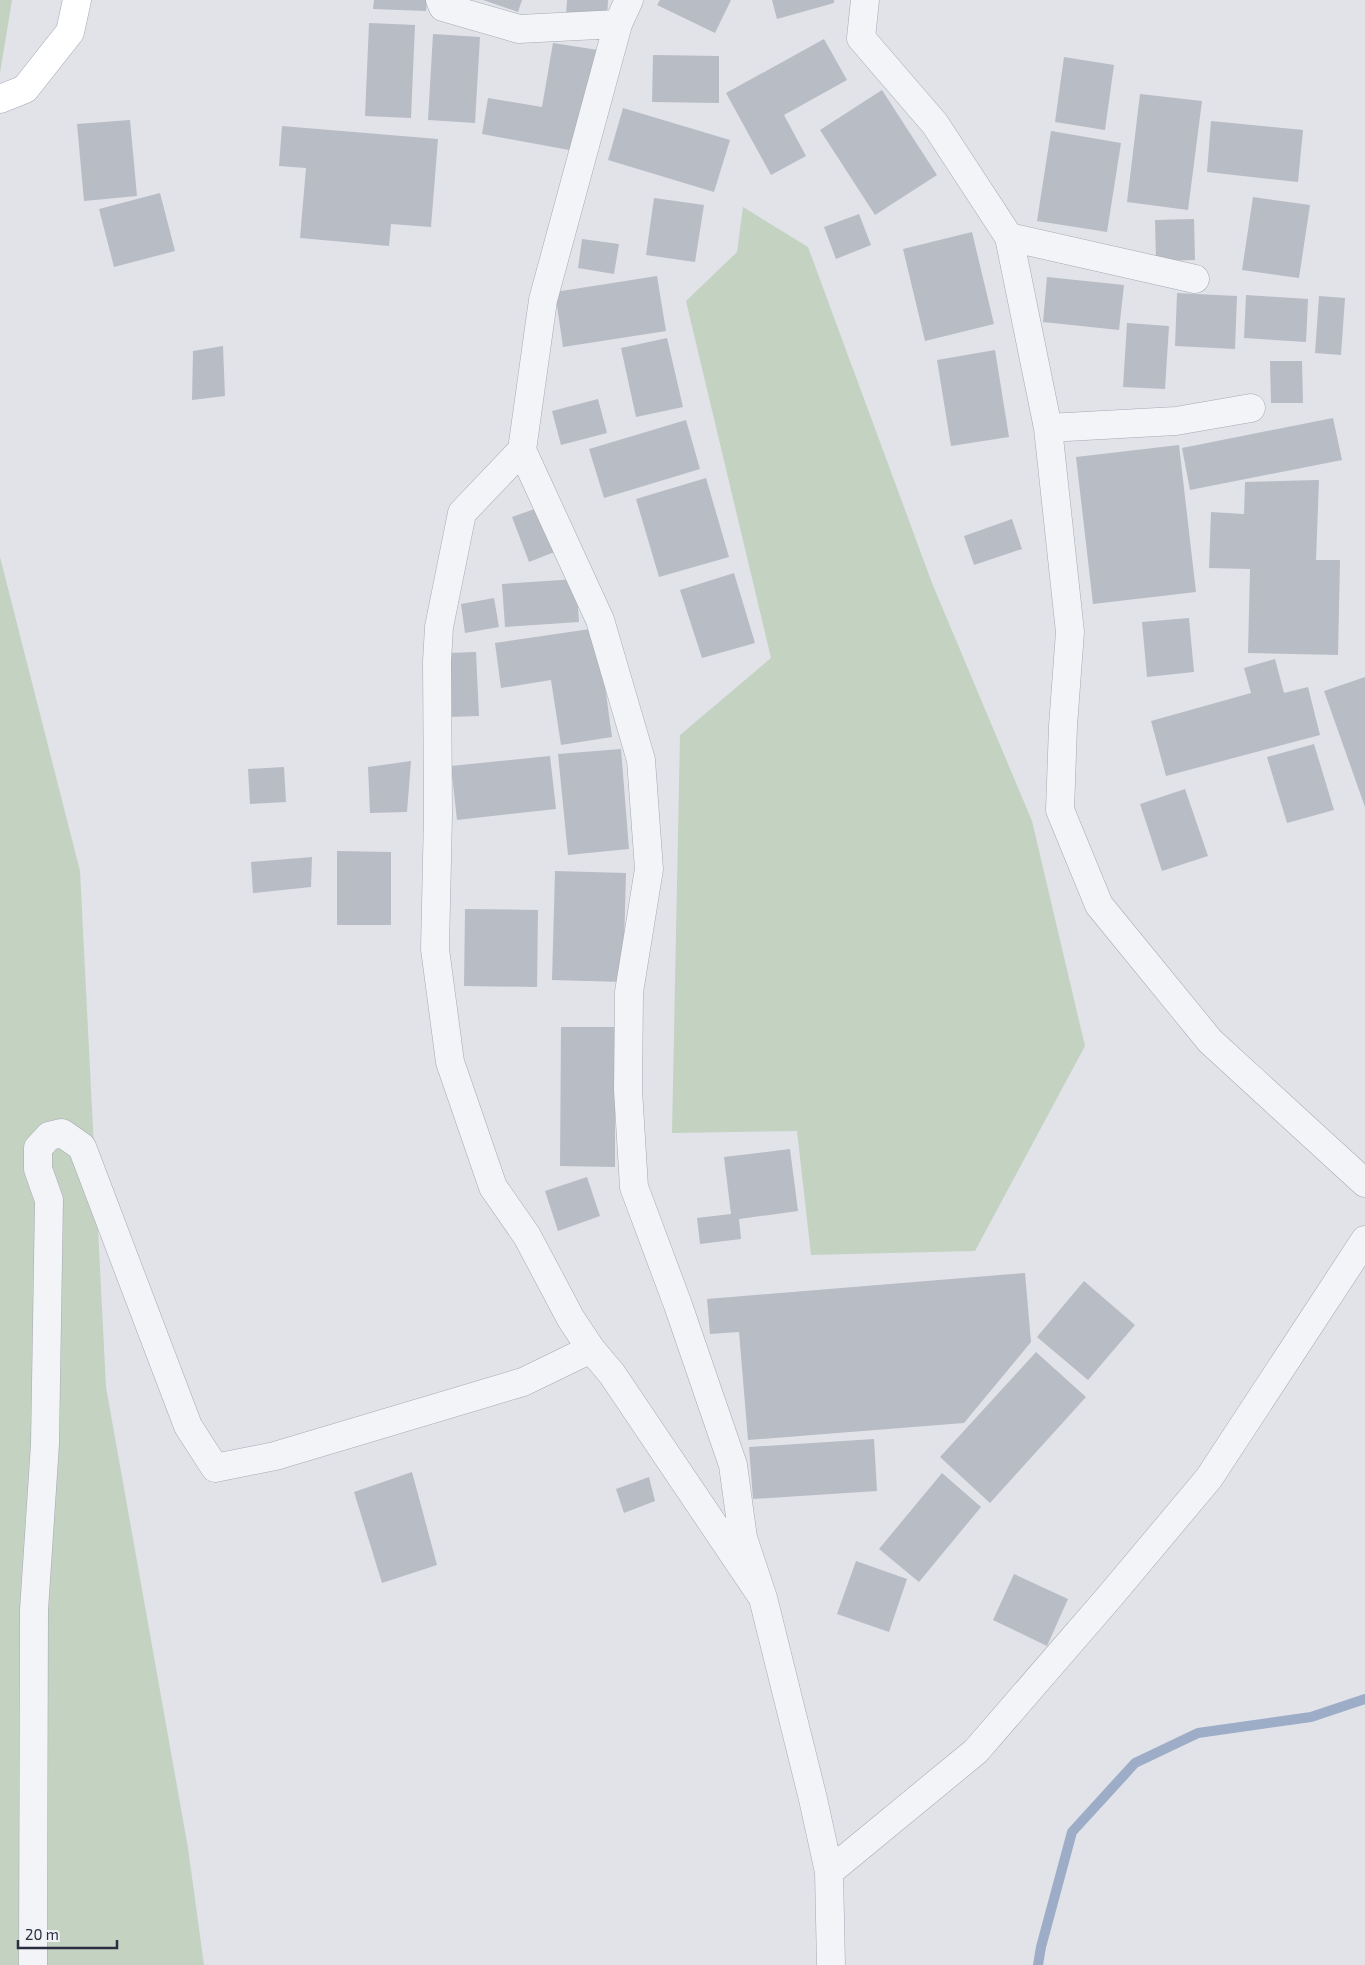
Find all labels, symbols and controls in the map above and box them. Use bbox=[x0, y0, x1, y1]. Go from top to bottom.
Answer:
scale bar bbox=[18, 1918, 116, 1950]
text: 20 m bbox=[25, 1925, 59, 1943]

